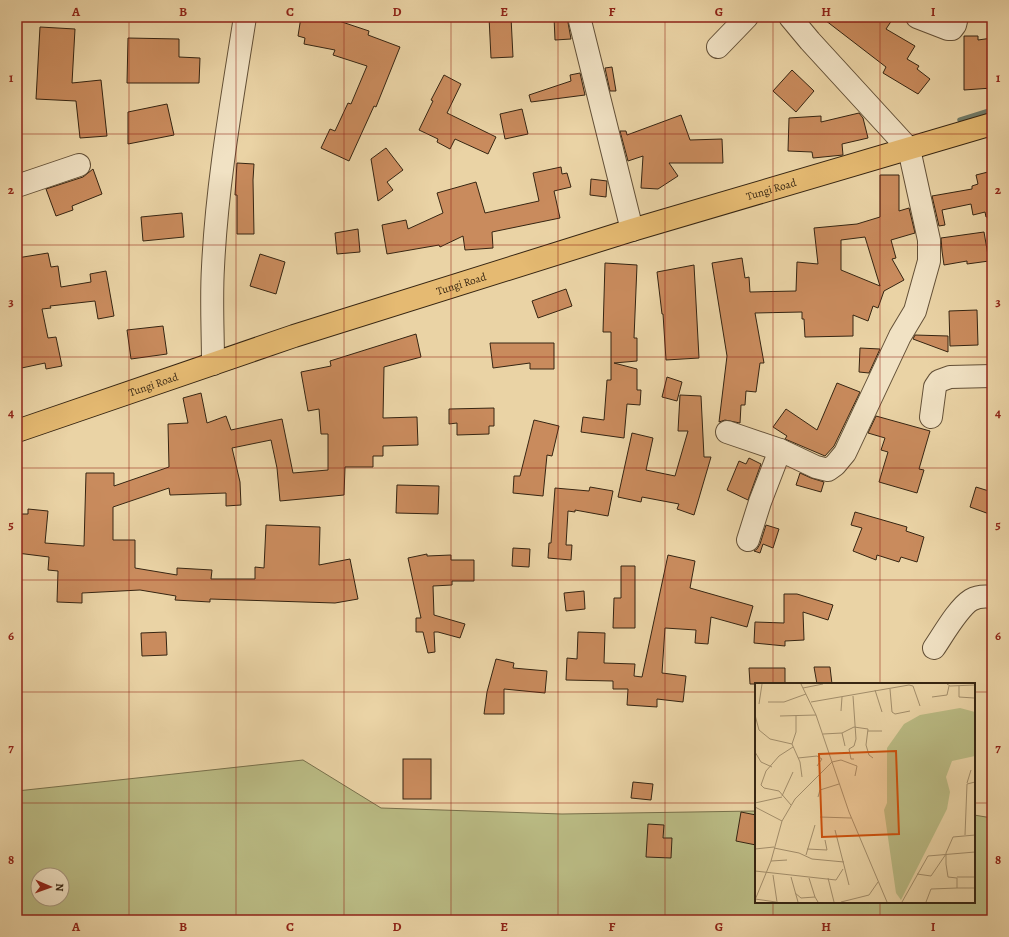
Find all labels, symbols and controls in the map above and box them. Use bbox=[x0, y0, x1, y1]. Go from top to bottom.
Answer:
text: A bbox=[71, 3, 81, 20]
text: B bbox=[179, 3, 187, 20]
text: C bbox=[286, 3, 294, 20]
text: D bbox=[392, 3, 402, 20]
text: E bbox=[500, 3, 508, 20]
text: F bbox=[609, 3, 616, 20]
text: G bbox=[715, 3, 723, 20]
text: H bbox=[821, 3, 831, 20]
text: I bbox=[931, 3, 936, 20]
text: 1 bbox=[9, 69, 14, 86]
text: 1 bbox=[996, 69, 1001, 86]
street label: Tungi Road bbox=[744, 175, 798, 204]
text: 2 bbox=[8, 181, 15, 198]
text: 2 bbox=[995, 181, 1002, 198]
street label: Tungi Road bbox=[434, 269, 488, 298]
text: 3 bbox=[8, 293, 14, 310]
text: 3 bbox=[995, 293, 1001, 310]
street label: Tungi Road bbox=[126, 369, 180, 400]
text: 4 bbox=[8, 404, 14, 421]
text: 4 bbox=[995, 404, 1001, 421]
text: 5 bbox=[8, 516, 14, 533]
text: 5 bbox=[995, 516, 1001, 533]
text: 6 bbox=[8, 627, 14, 644]
text: 6 bbox=[995, 627, 1001, 644]
inset map bbox=[755, 683, 975, 903]
text: 7 bbox=[8, 739, 14, 756]
text: 7 bbox=[995, 739, 1001, 756]
text: 8 bbox=[8, 851, 14, 868]
text: 8 bbox=[995, 851, 1001, 868]
north arrow bbox=[30, 867, 70, 907]
text: N bbox=[52, 883, 67, 892]
text: A bbox=[71, 918, 81, 935]
text: B bbox=[179, 918, 187, 935]
text: C bbox=[286, 918, 294, 935]
text: D bbox=[392, 918, 402, 935]
text: E bbox=[500, 918, 508, 935]
text: F bbox=[609, 918, 616, 935]
text: G bbox=[715, 918, 723, 935]
text: H bbox=[821, 918, 831, 935]
text: I bbox=[931, 918, 936, 935]

